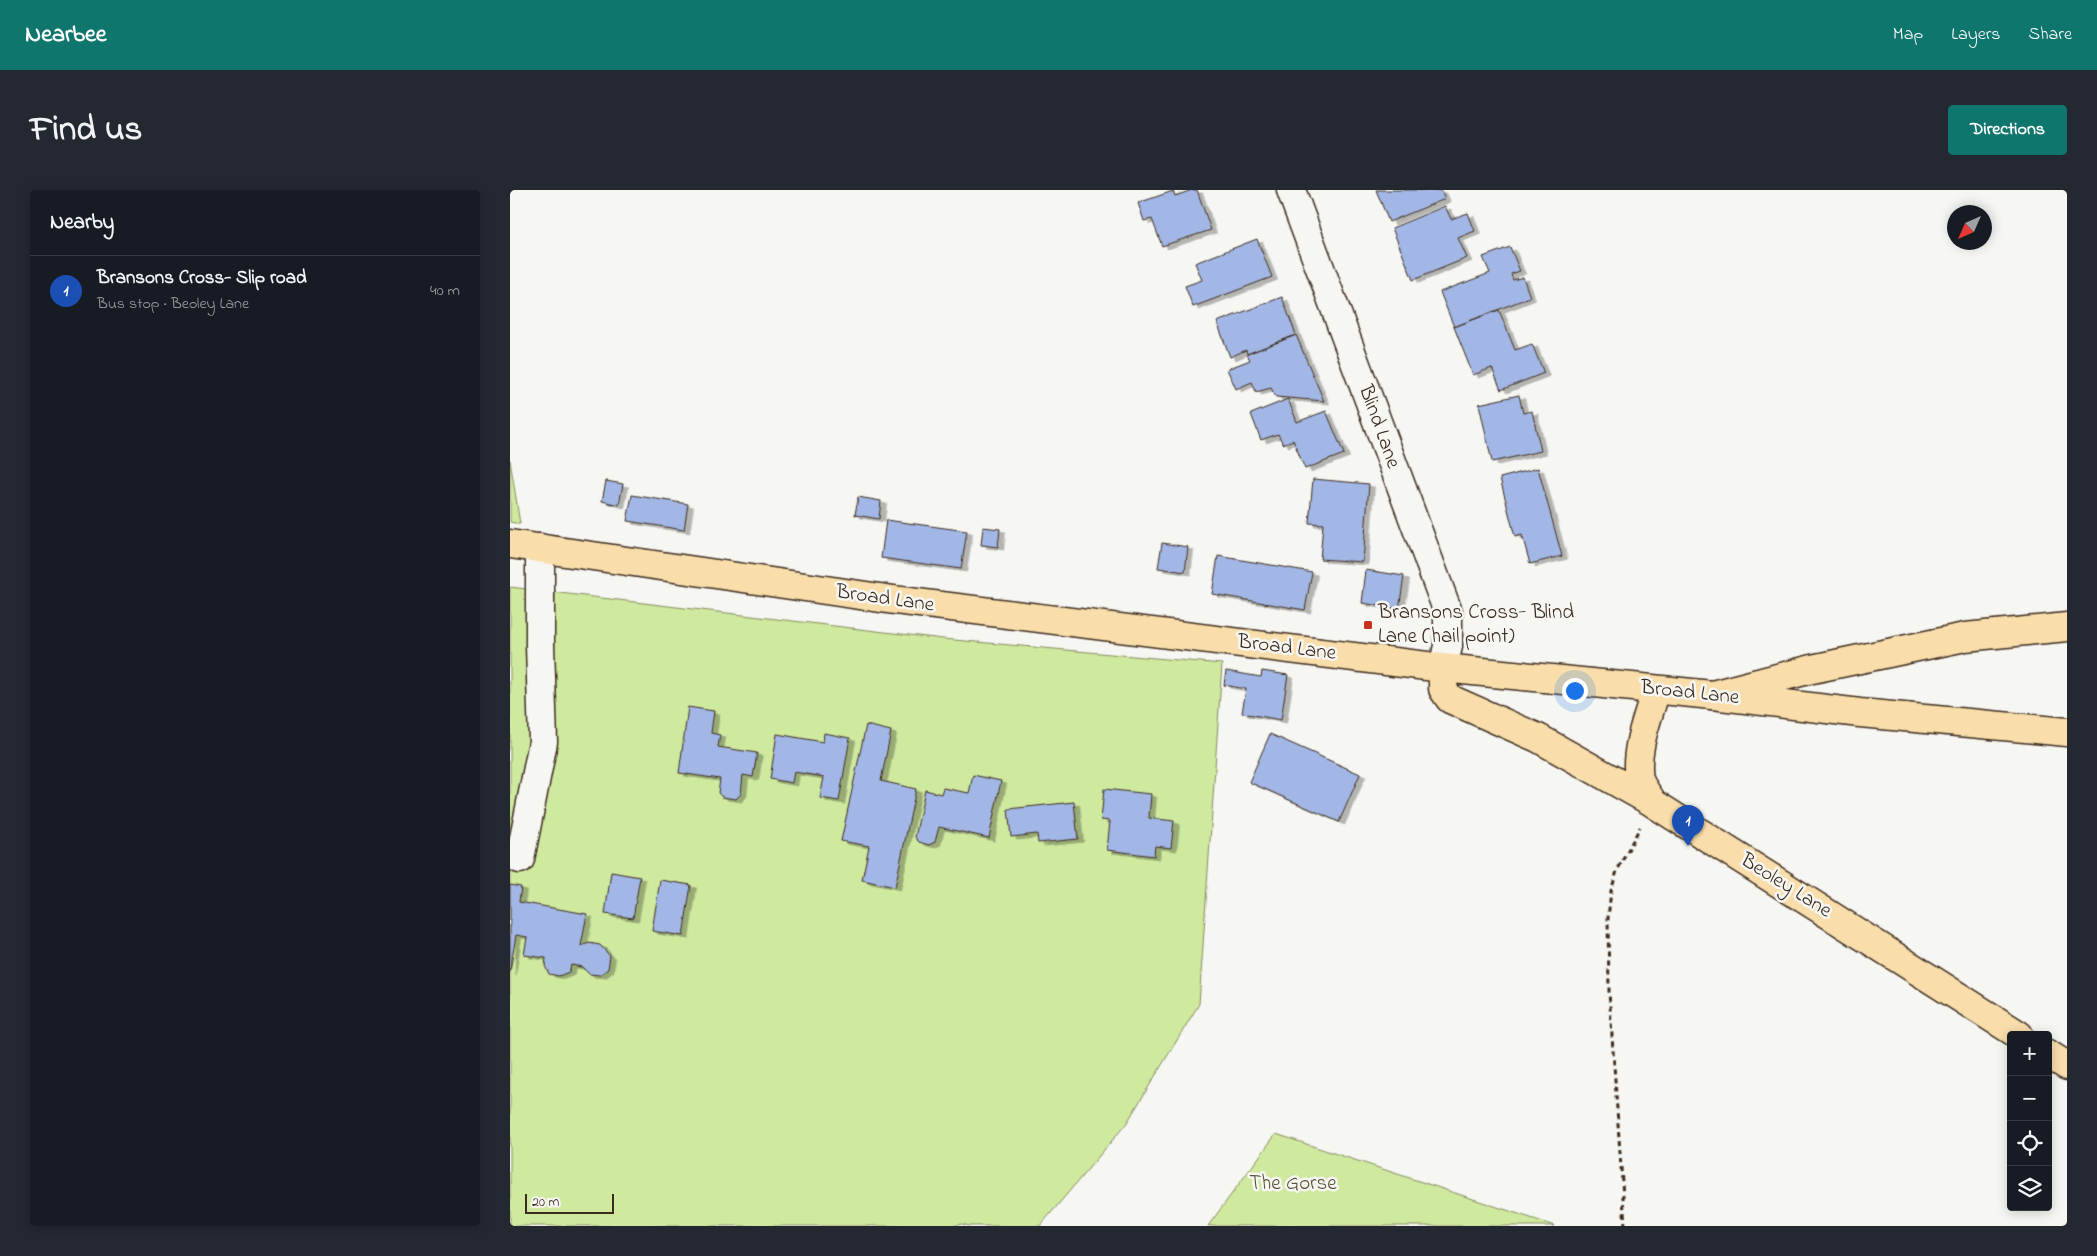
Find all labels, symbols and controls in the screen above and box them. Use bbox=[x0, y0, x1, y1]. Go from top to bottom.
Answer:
text: Nearbee bbox=[25, 18, 107, 53]
text: Map bbox=[1893, 22, 1923, 48]
text: Layers bbox=[1951, 22, 2001, 48]
text: Share bbox=[2029, 22, 2072, 48]
text: Find us bbox=[30, 105, 142, 156]
button: Directions bbox=[1948, 105, 2067, 155]
north arrow bbox=[1947, 205, 1992, 250]
text: Nearby bbox=[50, 208, 114, 238]
text: Bransons Cross- Slip road bbox=[97, 265, 307, 292]
text: 1 bbox=[63, 279, 69, 303]
text: 40 m bbox=[430, 279, 460, 303]
text: Bus stop · Beoley Lane bbox=[97, 292, 249, 316]
street label: Blind Lane bbox=[1350, 380, 1408, 473]
street label: Broad Lane bbox=[833, 577, 937, 621]
place label: Bransons Cross- Blind Lane (hail point) bbox=[1377, 598, 1574, 652]
marker: Bransons Cross- Blind Lane (hail point) bbox=[1362, 619, 1374, 631]
street label: Broad Lane bbox=[1235, 627, 1338, 669]
street label: Broad Lane bbox=[1638, 673, 1741, 713]
your location bbox=[1562, 678, 1588, 704]
pin: 1 bbox=[1672, 805, 1704, 846]
street label: Beoley Lane bbox=[1733, 846, 1838, 928]
map controls bbox=[2007, 1031, 2052, 1211]
button: + bbox=[2007, 1031, 2052, 1076]
button: − bbox=[2007, 1076, 2052, 1121]
button: locate bbox=[2007, 1121, 2052, 1166]
button: layers bbox=[2007, 1166, 2052, 1211]
park label: The Gorse bbox=[1249, 1169, 1337, 1199]
scale bar bbox=[525, 1191, 614, 1214]
text: 20 m bbox=[532, 1192, 559, 1213]

